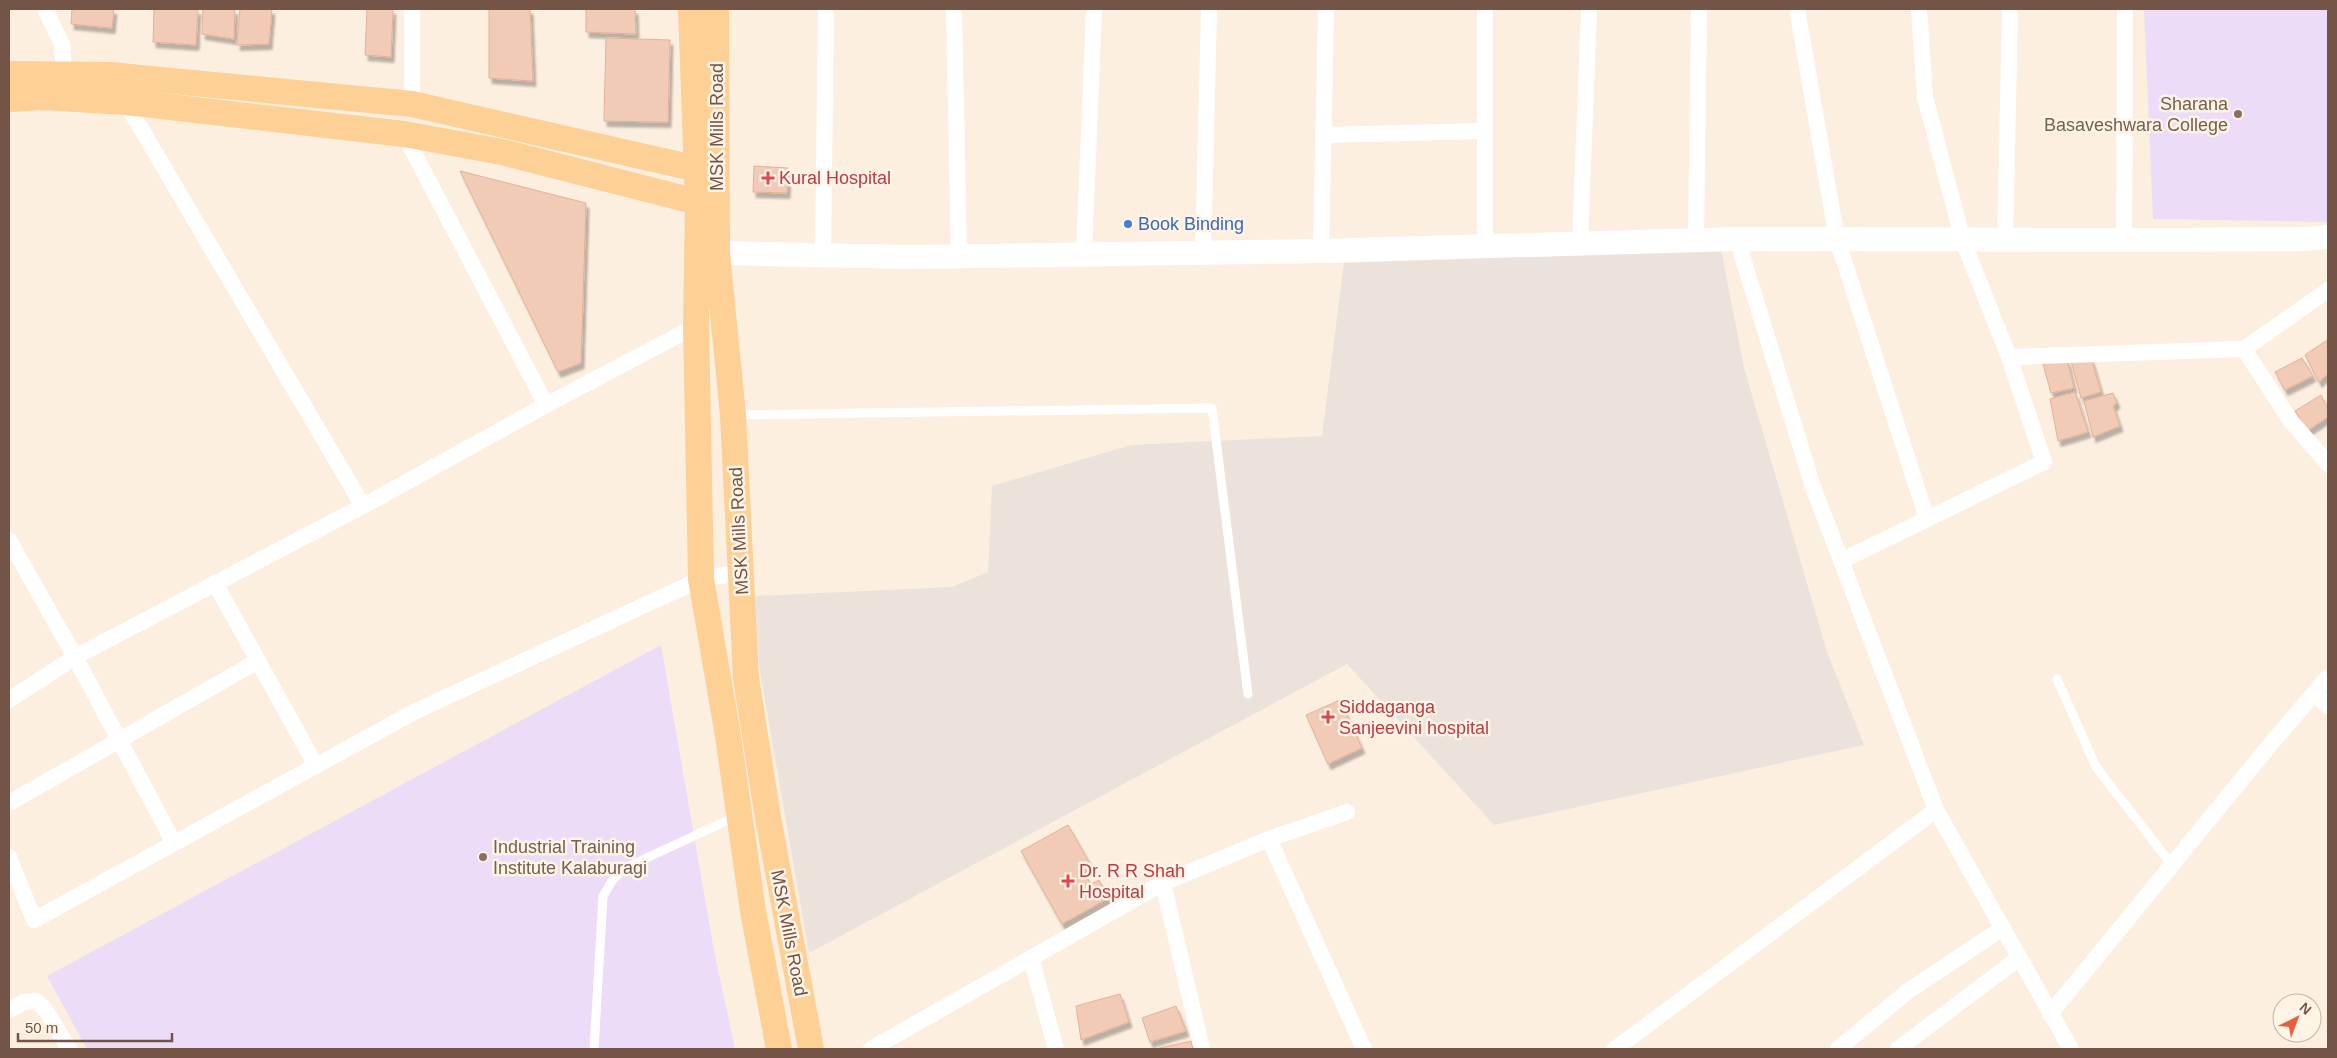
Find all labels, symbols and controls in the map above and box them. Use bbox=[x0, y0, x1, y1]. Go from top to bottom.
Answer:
street label: MSK Mills Road bbox=[707, 63, 727, 191]
place label: Sharana Basaveshwara College bbox=[2044, 94, 2229, 135]
marker: Sharana Basaveshwara College bbox=[2232, 108, 2244, 120]
place label: Kural Hospital bbox=[779, 168, 891, 188]
marker: Kural Hospital bbox=[761, 171, 775, 185]
place label: Book Binding bbox=[1138, 214, 1244, 234]
marker: Book Binding bbox=[1122, 218, 1134, 230]
street label: MSK Mills Road bbox=[726, 467, 752, 595]
place label: Siddaganga Sanjeevini hospital bbox=[1339, 697, 1489, 738]
marker: Siddaganga Sanjeevini hospital bbox=[1321, 710, 1335, 724]
place label: Industrial Training Institute Kalaburagi bbox=[493, 837, 647, 878]
marker: Industrial Training Institute Kalaburagi bbox=[477, 851, 489, 863]
place label: Dr. R R Shah Hospital bbox=[1079, 861, 1185, 902]
street label: MSK Mills Road bbox=[767, 868, 811, 998]
marker: Dr. R R Shah Hospital bbox=[1061, 874, 1075, 888]
north arrow bbox=[2272, 993, 2322, 1043]
text: N bbox=[2297, 999, 2315, 1018]
scale bar bbox=[18, 1010, 171, 1042]
text: 50 m bbox=[25, 1019, 58, 1036]

